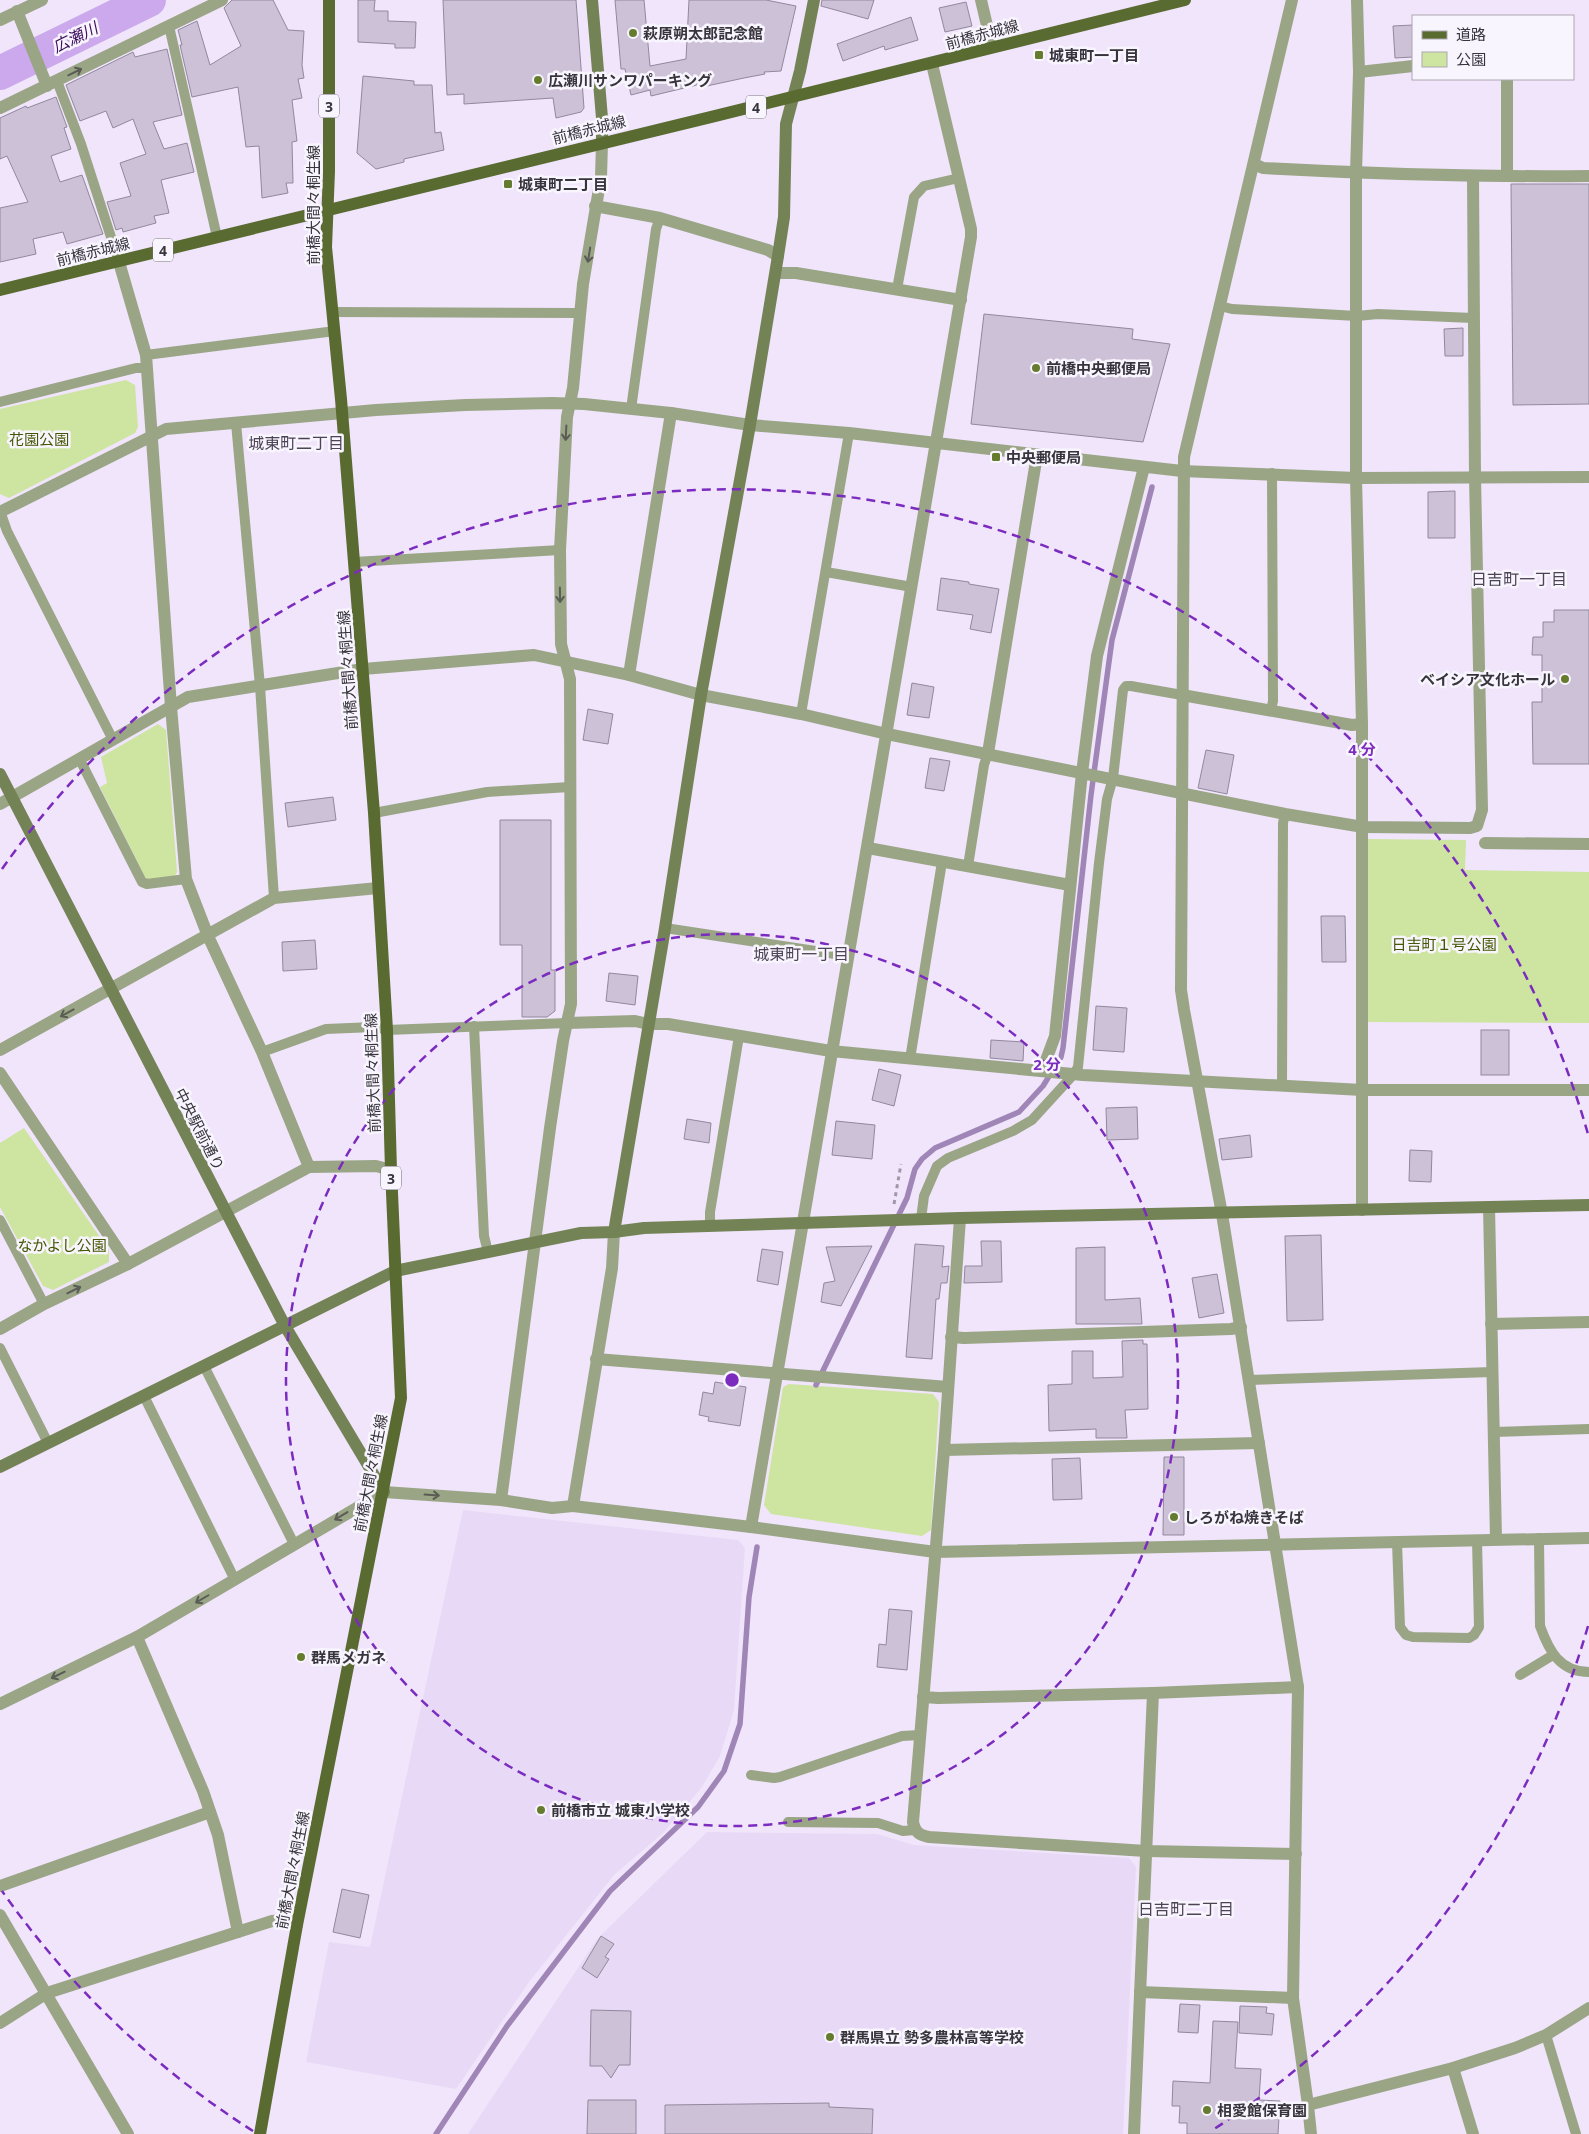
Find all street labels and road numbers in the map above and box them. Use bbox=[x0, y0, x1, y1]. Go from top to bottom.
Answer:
street label: 前橋赤城線 bbox=[943, 15, 1021, 53]
road number: 3 bbox=[319, 94, 339, 118]
road number: 4 bbox=[746, 95, 766, 118]
street label: 前橋赤城線 bbox=[550, 110, 628, 148]
street label: 前橋大間々桐生線 bbox=[303, 145, 323, 265]
street label: 前橋赤城線 bbox=[54, 232, 132, 270]
road number: 4 bbox=[153, 238, 173, 262]
street label: 前橋大間々桐生線 bbox=[333, 609, 361, 731]
street label: 前橋大間々桐生線 bbox=[360, 1013, 384, 1133]
street label: 中央駅前通り bbox=[171, 1084, 229, 1174]
road number: 3 bbox=[381, 1166, 401, 1190]
street label: 前橋大間々桐生線 bbox=[349, 1412, 391, 1534]
street label: 前橋大間々桐生線 bbox=[271, 1809, 313, 1931]

